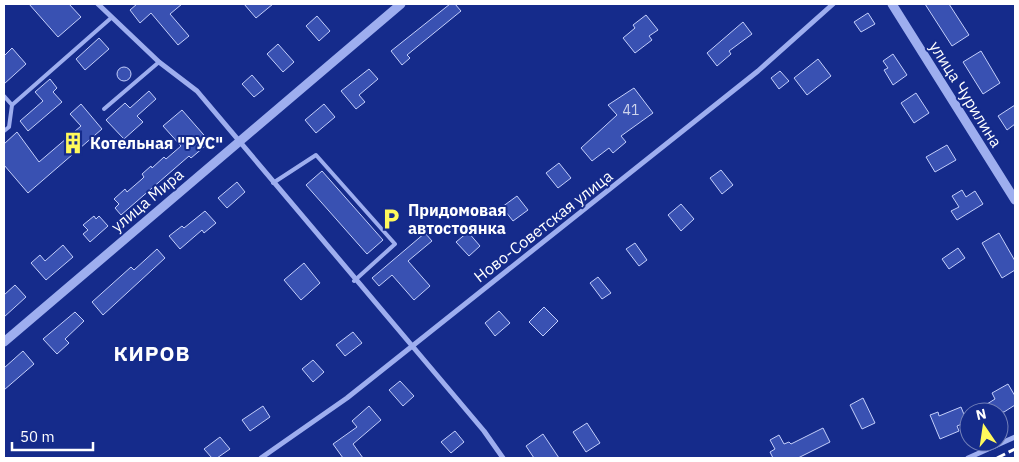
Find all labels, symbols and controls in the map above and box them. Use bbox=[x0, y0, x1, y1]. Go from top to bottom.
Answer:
street label: улица Чурилина bbox=[925, 37, 1007, 151]
house number: 41 bbox=[623, 101, 639, 119]
building icon: Котельная "РУС" bbox=[60, 130, 86, 156]
place label: Котельная "РУС" bbox=[90, 133, 223, 153]
street label: улица Мира bbox=[107, 164, 188, 236]
street label: Ново-Советская улица bbox=[470, 165, 617, 286]
place label: Придомовая автостоянка bbox=[408, 200, 507, 238]
parking icon: Придомовая автостоянка bbox=[378, 206, 404, 232]
district label: КИРОВ bbox=[113, 339, 191, 367]
north arrow bbox=[959, 402, 1009, 452]
text: N bbox=[974, 404, 988, 424]
scale bar bbox=[12, 420, 94, 452]
text: 50 m bbox=[20, 427, 55, 446]

